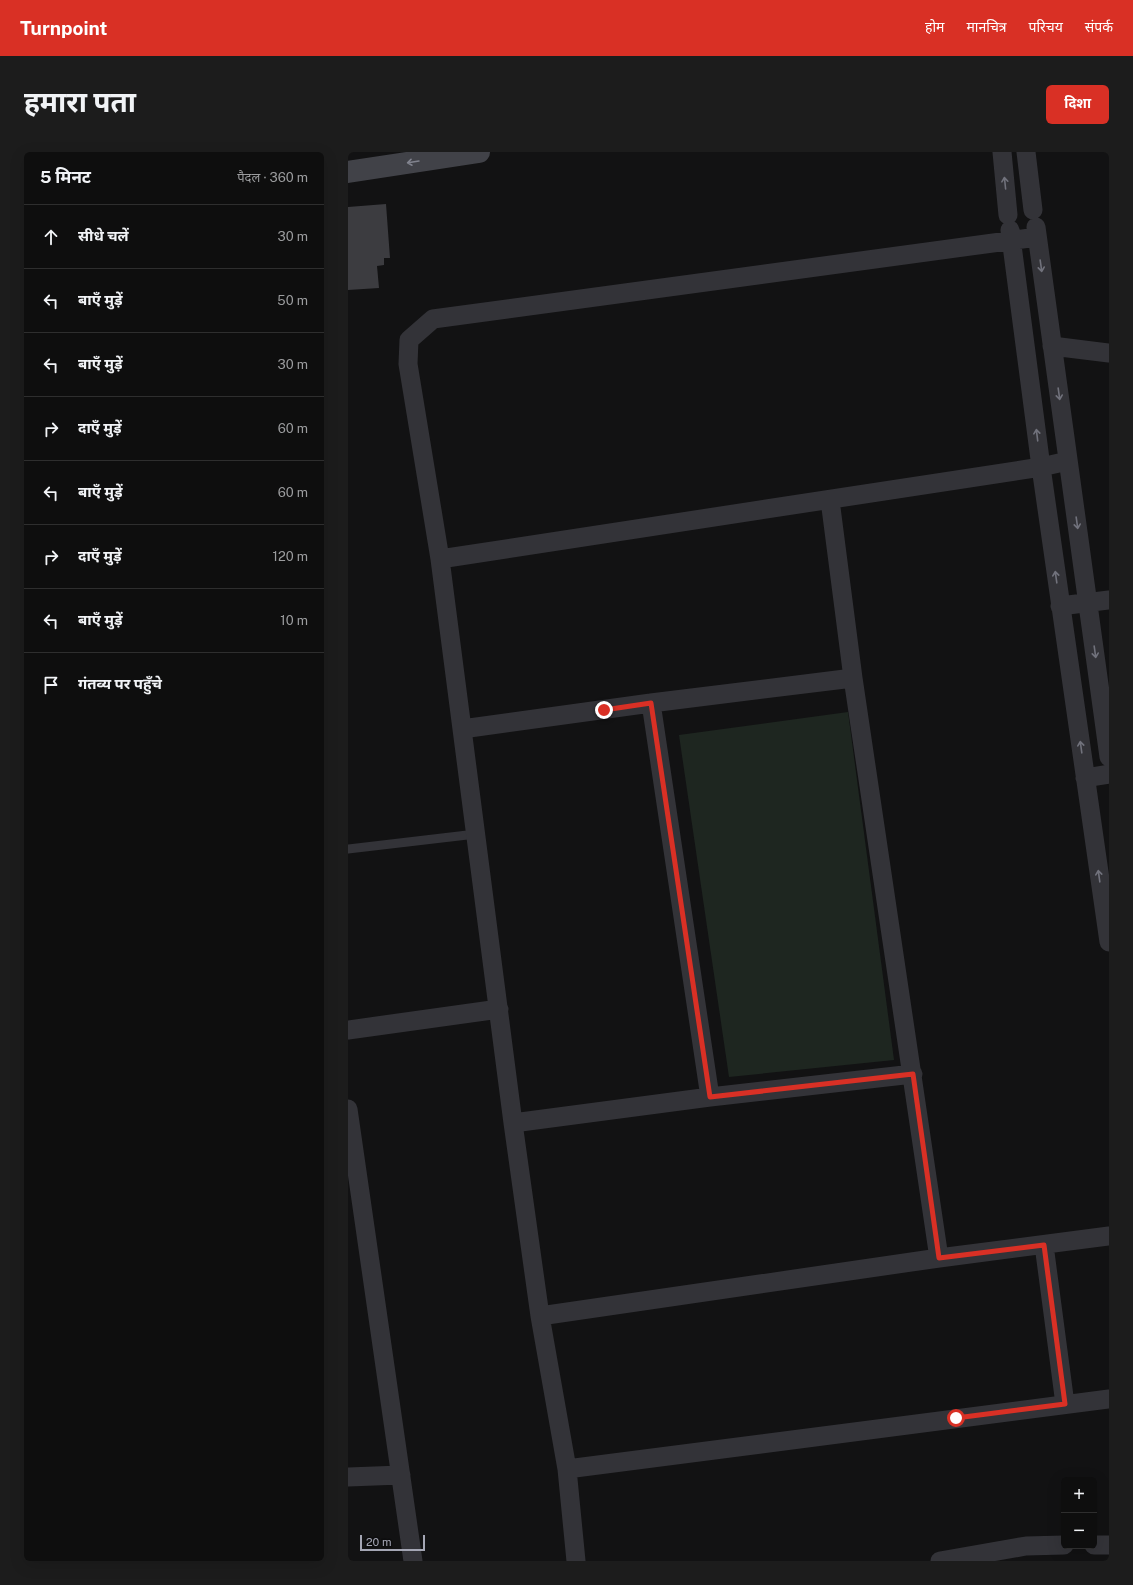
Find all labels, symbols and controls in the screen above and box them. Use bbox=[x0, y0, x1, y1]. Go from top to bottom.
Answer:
text: Turnpoint bbox=[20, 17, 107, 39]
text: होम bbox=[925, 19, 944, 35]
text: मानचित्र bbox=[966, 19, 1007, 35]
text: परिचय bbox=[1029, 19, 1063, 35]
text: संपर्क bbox=[1085, 19, 1113, 35]
text: हमारा पता bbox=[24, 85, 136, 118]
button: दिशा bbox=[1046, 85, 1109, 124]
one-way arrow bbox=[406, 158, 419, 166]
text: 5 मिनट bbox=[40, 167, 91, 187]
text: पैदल · 360 m bbox=[237, 170, 308, 185]
one-way arrow bbox=[1001, 177, 1009, 190]
icon: ahead bbox=[40, 226, 62, 248]
text: सीधे चलें bbox=[78, 227, 129, 244]
text: 30 m bbox=[278, 229, 308, 244]
one-way arrow bbox=[1037, 259, 1045, 272]
icon: left bbox=[40, 290, 62, 312]
text: बाएँ मुड़ें bbox=[78, 291, 123, 308]
text: 50 m bbox=[277, 293, 308, 308]
icon: left bbox=[40, 354, 62, 376]
text: बाएँ मुड़ें bbox=[78, 355, 123, 372]
text: 30 m bbox=[278, 357, 308, 372]
one-way arrow bbox=[1055, 387, 1063, 400]
icon: right bbox=[40, 418, 62, 440]
text: दाएँ मुड़ें bbox=[78, 419, 122, 436]
text: 60 m bbox=[278, 421, 308, 436]
one-way arrow bbox=[1033, 429, 1040, 442]
icon: left bbox=[40, 482, 62, 504]
text: बाएँ मुड़ें bbox=[78, 483, 123, 500]
text: 60 m bbox=[278, 485, 308, 500]
one-way arrow bbox=[1073, 516, 1081, 529]
icon: right bbox=[40, 546, 62, 568]
text: दाएँ मुड़ें bbox=[78, 547, 122, 564]
text: 120 m bbox=[273, 549, 308, 564]
one-way arrow bbox=[1052, 571, 1060, 584]
icon: left bbox=[40, 610, 62, 632]
text: बाएँ मुड़ें bbox=[78, 611, 123, 628]
text: 10 m bbox=[280, 613, 308, 628]
one-way arrow bbox=[1091, 645, 1098, 658]
icon: arrive bbox=[40, 674, 62, 696]
text: गंतव्य पर पहुँचे bbox=[78, 675, 162, 692]
route end bbox=[595, 701, 613, 719]
one-way arrow bbox=[1077, 741, 1085, 754]
one-way arrow bbox=[1095, 870, 1103, 883]
route start bbox=[947, 1409, 965, 1427]
map controls bbox=[1061, 1477, 1097, 1549]
button: + bbox=[1061, 1477, 1097, 1513]
button: − bbox=[1061, 1513, 1097, 1549]
scale bar bbox=[360, 1533, 425, 1552]
text: 20 m bbox=[366, 1536, 391, 1548]

